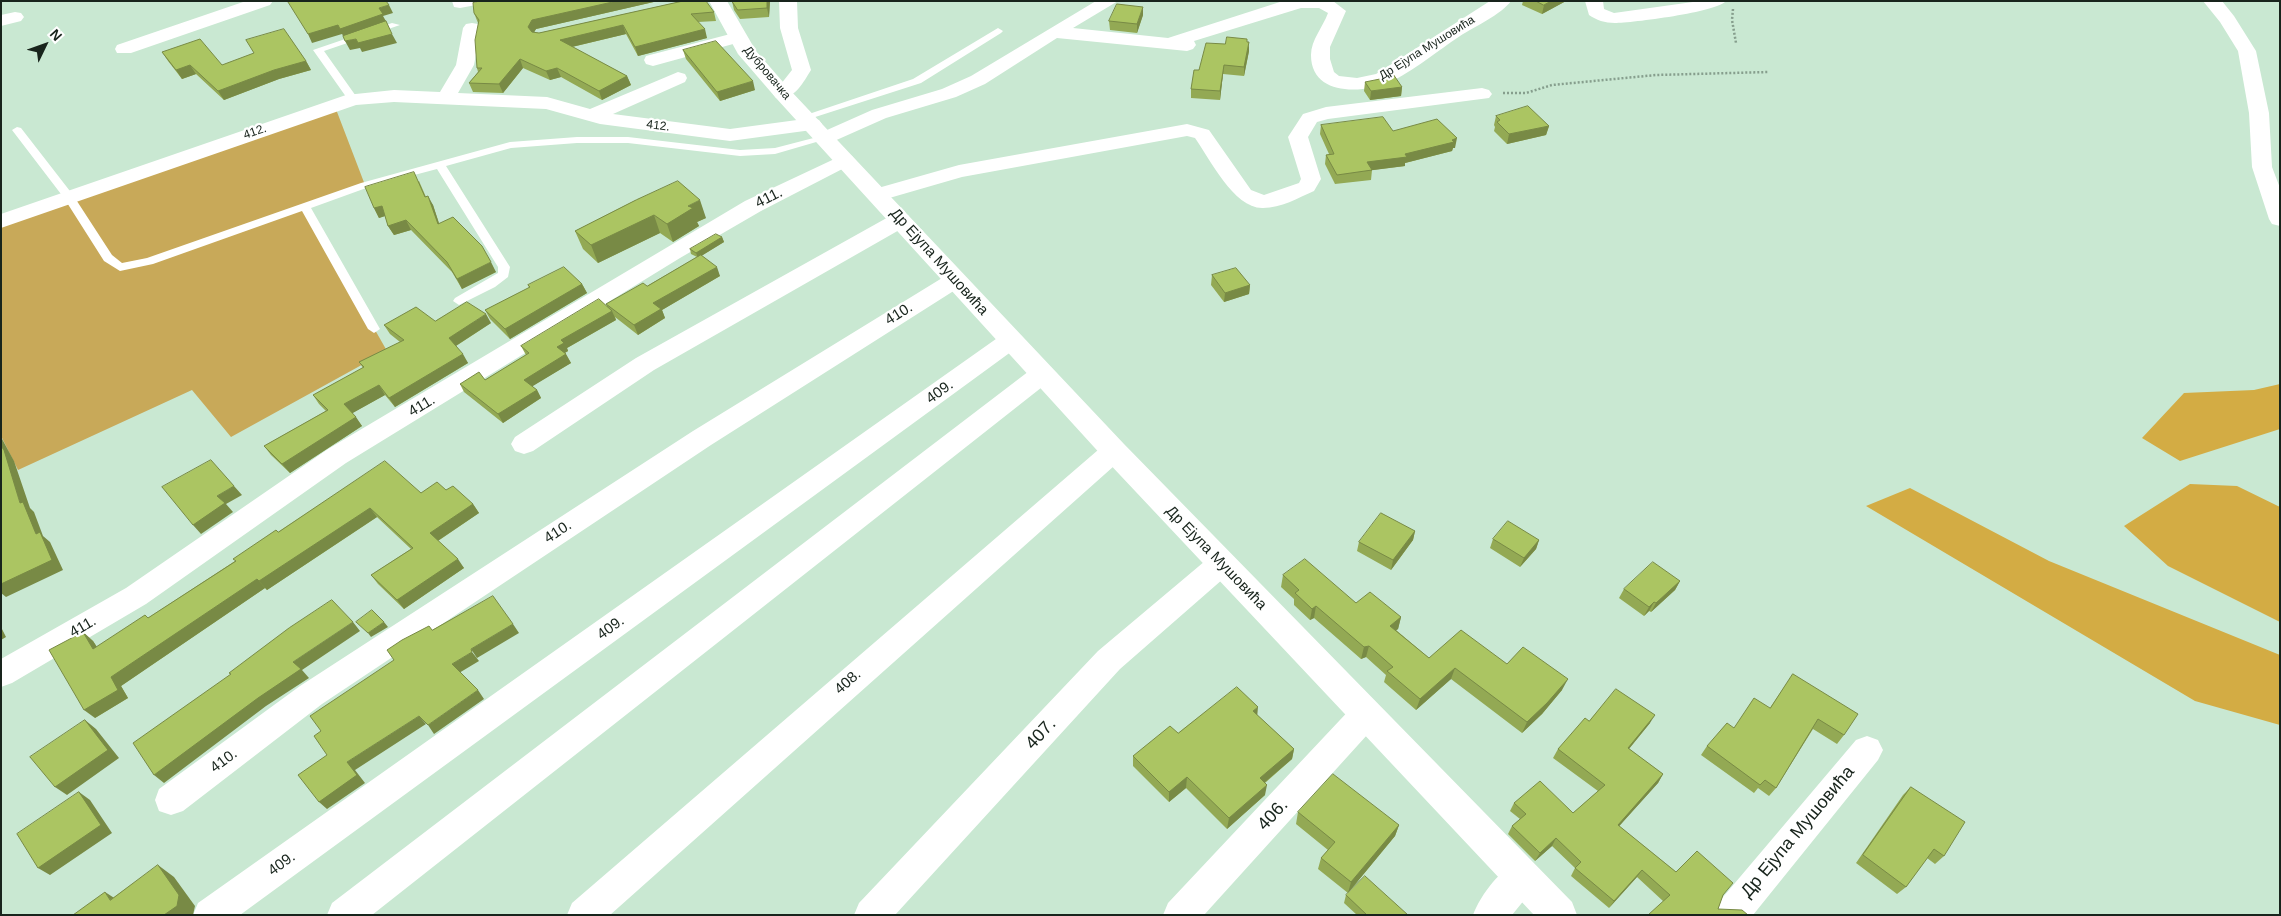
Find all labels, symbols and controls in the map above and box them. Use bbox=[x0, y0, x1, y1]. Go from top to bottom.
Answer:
street label: Др Ејупа Мушовића bbox=[1376, 13, 1478, 83]
north arrow bbox=[20, 20, 70, 70]
text: N bbox=[47, 26, 65, 44]
street label: Дубровачка bbox=[740, 43, 794, 103]
street label: 412. bbox=[646, 117, 670, 135]
street label: 412. bbox=[242, 121, 268, 143]
street label: 411. bbox=[752, 184, 786, 212]
street label: Др Ејупа Мушовића bbox=[886, 205, 992, 319]
street label: 410. bbox=[882, 299, 916, 329]
street label: 409. bbox=[923, 376, 957, 408]
street label: 411. bbox=[405, 391, 439, 421]
street label: Др Ејупа Мушовића bbox=[1162, 502, 1270, 614]
street label: 410. bbox=[541, 517, 575, 547]
street label: 411. bbox=[66, 612, 100, 642]
street label: 409. bbox=[594, 612, 628, 644]
street label: 408. bbox=[831, 666, 865, 698]
street label: 407. bbox=[1021, 714, 1061, 754]
street label: 410. bbox=[207, 745, 241, 777]
street label: Др Ејупа Мушовића bbox=[1737, 762, 1859, 902]
street label: 406. bbox=[1253, 795, 1293, 835]
street label: 409. bbox=[265, 848, 299, 880]

